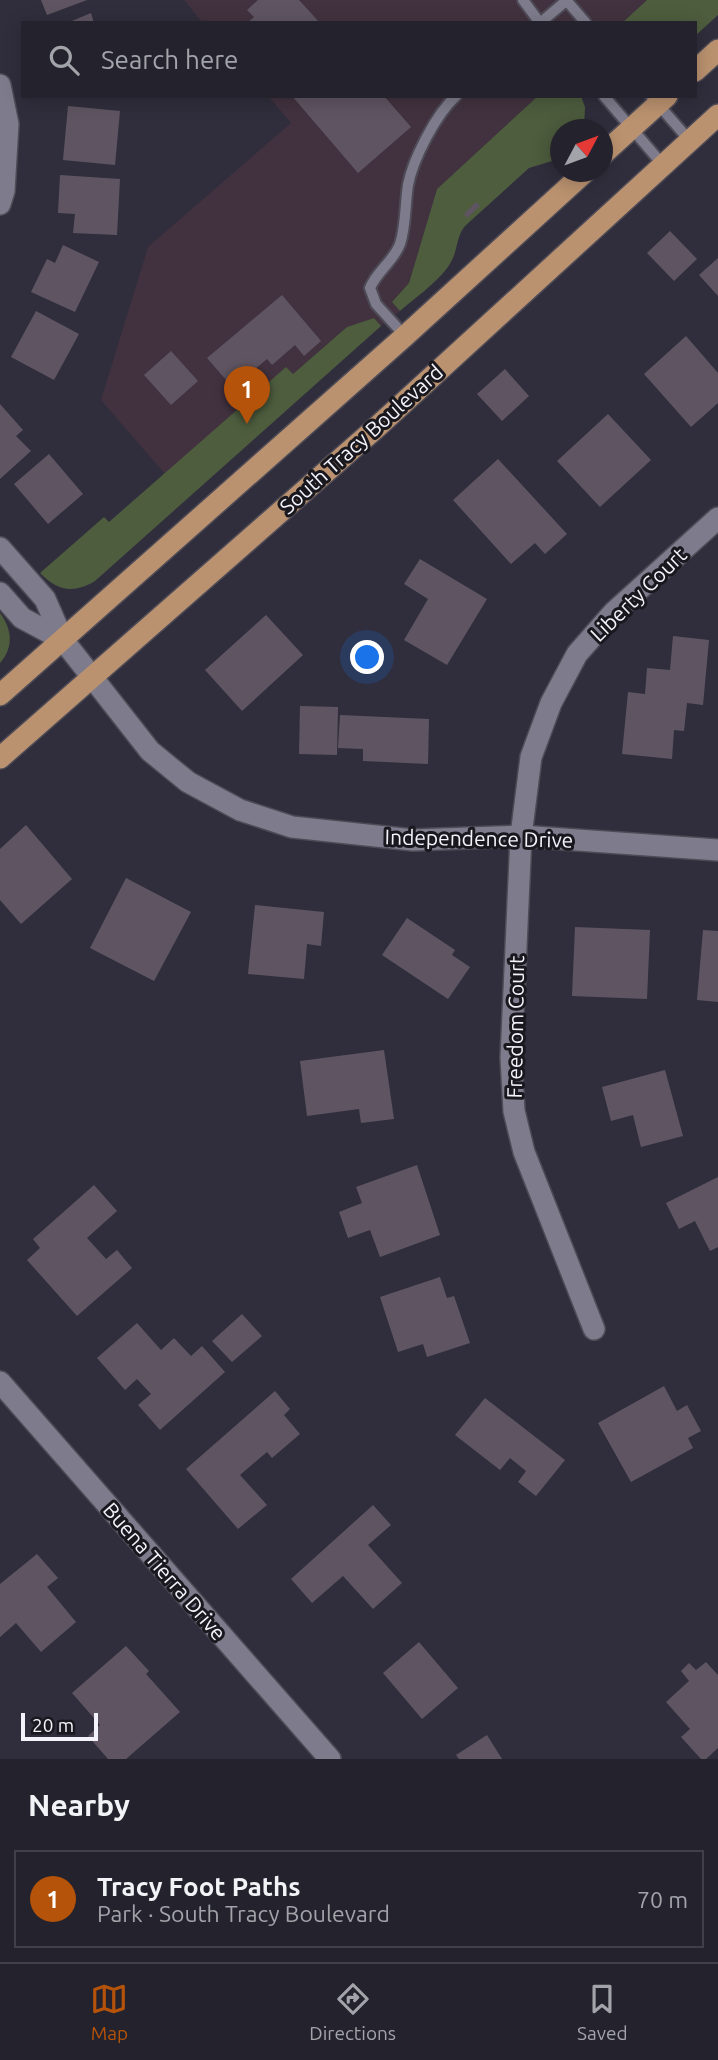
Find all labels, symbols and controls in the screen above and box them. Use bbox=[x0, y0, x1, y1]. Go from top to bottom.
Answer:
search box bbox=[21, 21, 697, 98]
icon: search bbox=[45, 41, 83, 79]
text: Search here bbox=[101, 45, 238, 74]
north arrow bbox=[550, 119, 613, 182]
street label: South Tracy Boulevard bbox=[275, 360, 447, 518]
pin: 1 bbox=[224, 366, 270, 424]
street label: Liberty Court bbox=[585, 542, 691, 646]
your location bbox=[350, 640, 384, 674]
street label: Independence Drive bbox=[384, 824, 574, 852]
street label: Freedom Court bbox=[502, 955, 528, 1099]
street label: Buena Tierra Drive bbox=[99, 1497, 231, 1645]
scale bar bbox=[21, 1710, 98, 1742]
text: 20 m bbox=[32, 1714, 74, 1736]
text: Nearby bbox=[28, 1788, 130, 1822]
text: Tracy Foot Paths bbox=[97, 1872, 301, 1901]
text: 1 bbox=[47, 1887, 59, 1912]
text: 70 m bbox=[637, 1887, 688, 1912]
text: Park · South Tracy Boulevard bbox=[97, 1901, 390, 1926]
tab: Map bbox=[90, 1980, 128, 2044]
tab: Directions bbox=[309, 1980, 396, 2044]
tab: Saved bbox=[577, 1980, 628, 2044]

